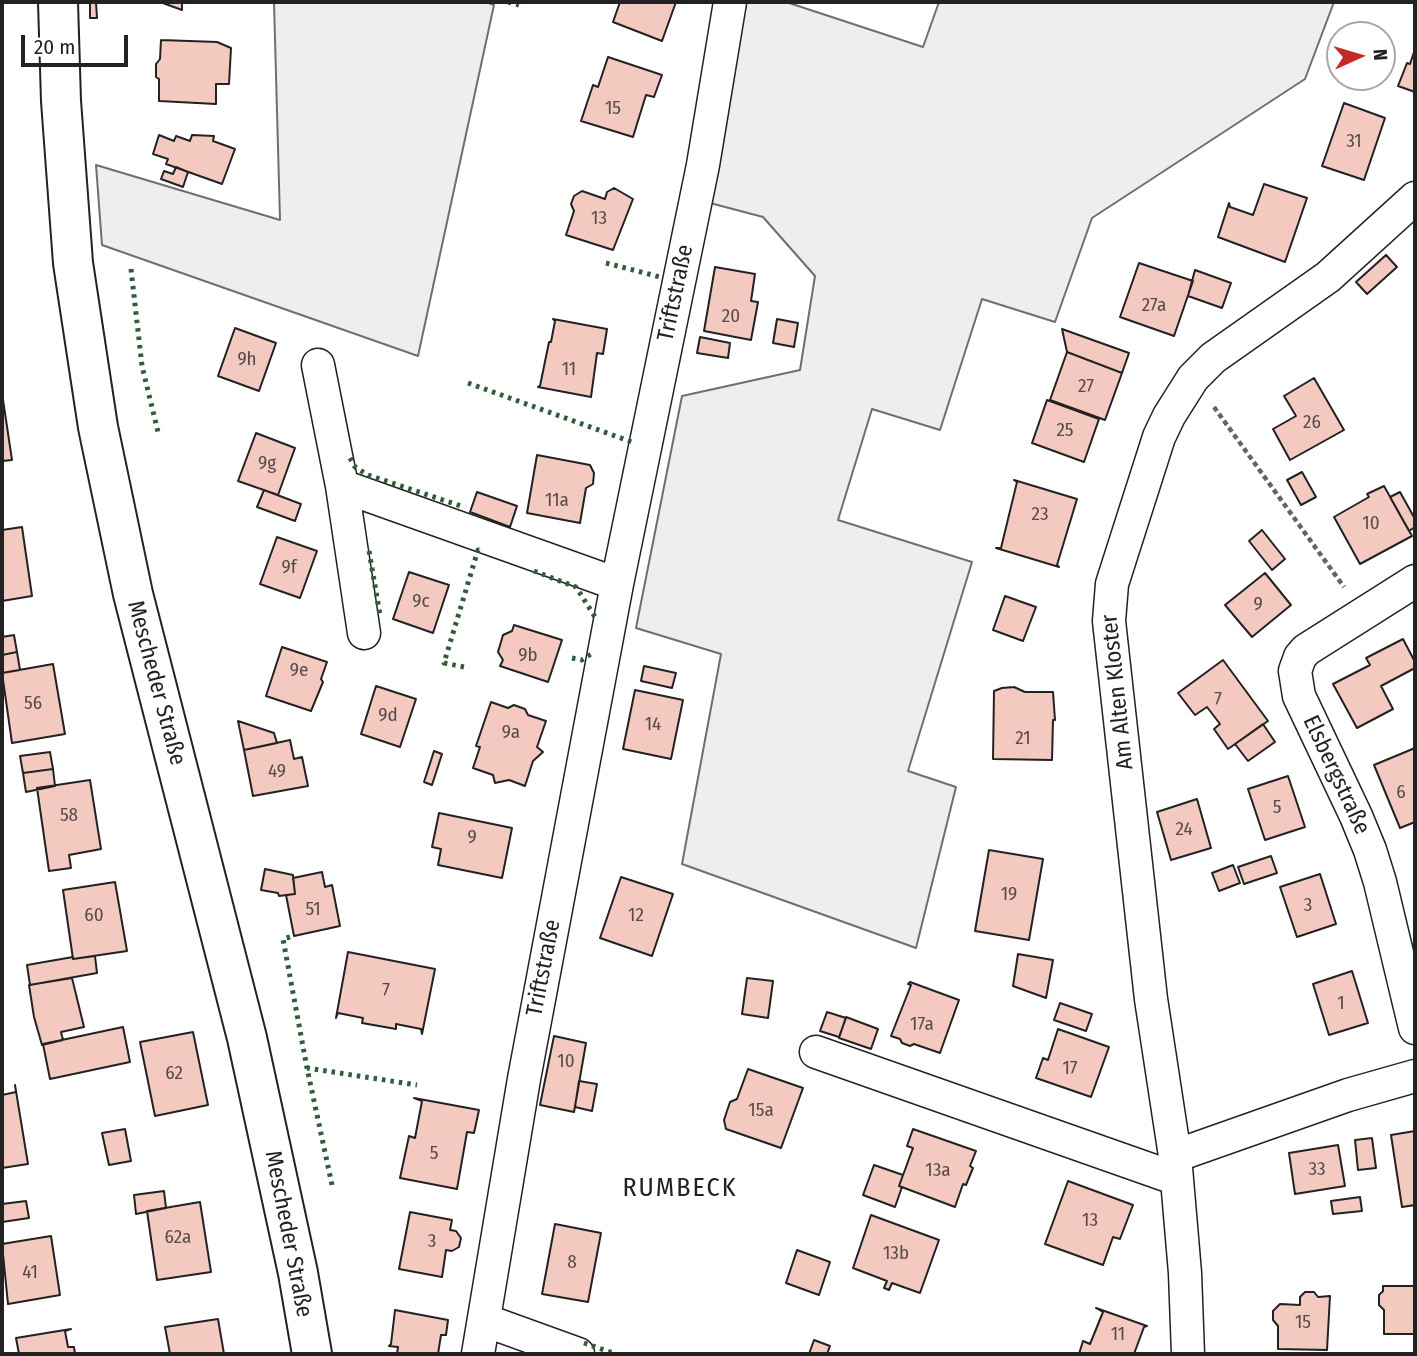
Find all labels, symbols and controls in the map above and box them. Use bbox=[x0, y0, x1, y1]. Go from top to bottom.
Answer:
scale bar bbox=[24, 21, 131, 65]
north arrow bbox=[1326, 21, 1396, 91]
text: 20 m bbox=[34, 34, 75, 60]
text: N bbox=[1369, 48, 1392, 61]
house number: 15 bbox=[605, 98, 621, 120]
house number: 31 bbox=[1346, 131, 1362, 153]
house number: 13 bbox=[591, 208, 607, 230]
street label: Triftstraße bbox=[652, 242, 700, 344]
house number: 27a bbox=[1142, 295, 1166, 317]
house number: 20 bbox=[722, 306, 740, 328]
house number: 9h bbox=[237, 349, 257, 371]
house number: 11 bbox=[562, 359, 576, 381]
house number: 27 bbox=[1078, 376, 1094, 398]
house number: 26 bbox=[1303, 412, 1321, 434]
house number: 25 bbox=[1056, 420, 1074, 442]
house number: 9g bbox=[258, 453, 276, 475]
house number: 11a bbox=[545, 490, 569, 512]
house number: 23 bbox=[1032, 504, 1048, 526]
house number: 10 bbox=[1362, 513, 1380, 535]
house number: 9f bbox=[281, 557, 297, 579]
house number: 9c bbox=[412, 591, 430, 613]
house number: 9 bbox=[1253, 594, 1263, 616]
street label: Mescheder Straße bbox=[121, 598, 191, 768]
street label: Am Alten Kloster bbox=[1096, 613, 1140, 771]
house number: 9b bbox=[518, 645, 538, 667]
house number: 9e bbox=[290, 660, 308, 682]
house number: 7 bbox=[1214, 689, 1222, 711]
house number: 56 bbox=[24, 693, 42, 715]
house number: 9d bbox=[378, 705, 398, 727]
street label: Elsbergstraße bbox=[1296, 711, 1376, 839]
house number: 14 bbox=[645, 714, 661, 736]
house number: 9a bbox=[502, 722, 520, 744]
house number: 21 bbox=[1015, 728, 1031, 750]
house number: 49 bbox=[268, 761, 286, 783]
house number: 6 bbox=[1396, 782, 1406, 804]
house number: 5 bbox=[1273, 797, 1281, 819]
house number: 58 bbox=[60, 805, 78, 827]
house number: 24 bbox=[1175, 819, 1193, 841]
house number: 9 bbox=[467, 827, 477, 849]
house number: 19 bbox=[1001, 884, 1017, 906]
house number: 3 bbox=[1304, 895, 1312, 917]
house number: 51 bbox=[305, 899, 321, 921]
house number: 60 bbox=[84, 905, 104, 927]
house number: 12 bbox=[628, 905, 644, 927]
street label: Triftstraße bbox=[521, 917, 567, 1019]
house number: 7 bbox=[382, 980, 390, 1002]
house number: 1 bbox=[1337, 993, 1345, 1015]
house number: 17a bbox=[910, 1014, 934, 1036]
house number: 10 bbox=[557, 1051, 575, 1073]
house number: 17 bbox=[1062, 1058, 1078, 1080]
house number: 62 bbox=[165, 1063, 183, 1085]
house number: 15a bbox=[748, 1100, 774, 1122]
house number: 5 bbox=[430, 1143, 438, 1165]
street label: Mescheder Straße bbox=[258, 1148, 318, 1320]
house number: 33 bbox=[1308, 1159, 1326, 1181]
house number: 13a bbox=[925, 1160, 951, 1182]
district label: RUMBECK bbox=[623, 1173, 737, 1205]
house number: 13 bbox=[1082, 1210, 1098, 1232]
house number: 62a bbox=[165, 1227, 191, 1249]
house number: 3 bbox=[428, 1231, 436, 1253]
house number: 13b bbox=[883, 1243, 909, 1265]
house number: 8 bbox=[567, 1252, 577, 1274]
house number: 41 bbox=[22, 1262, 38, 1284]
house number: 15 bbox=[1295, 1312, 1311, 1334]
house number: 11 bbox=[1111, 1324, 1125, 1346]

